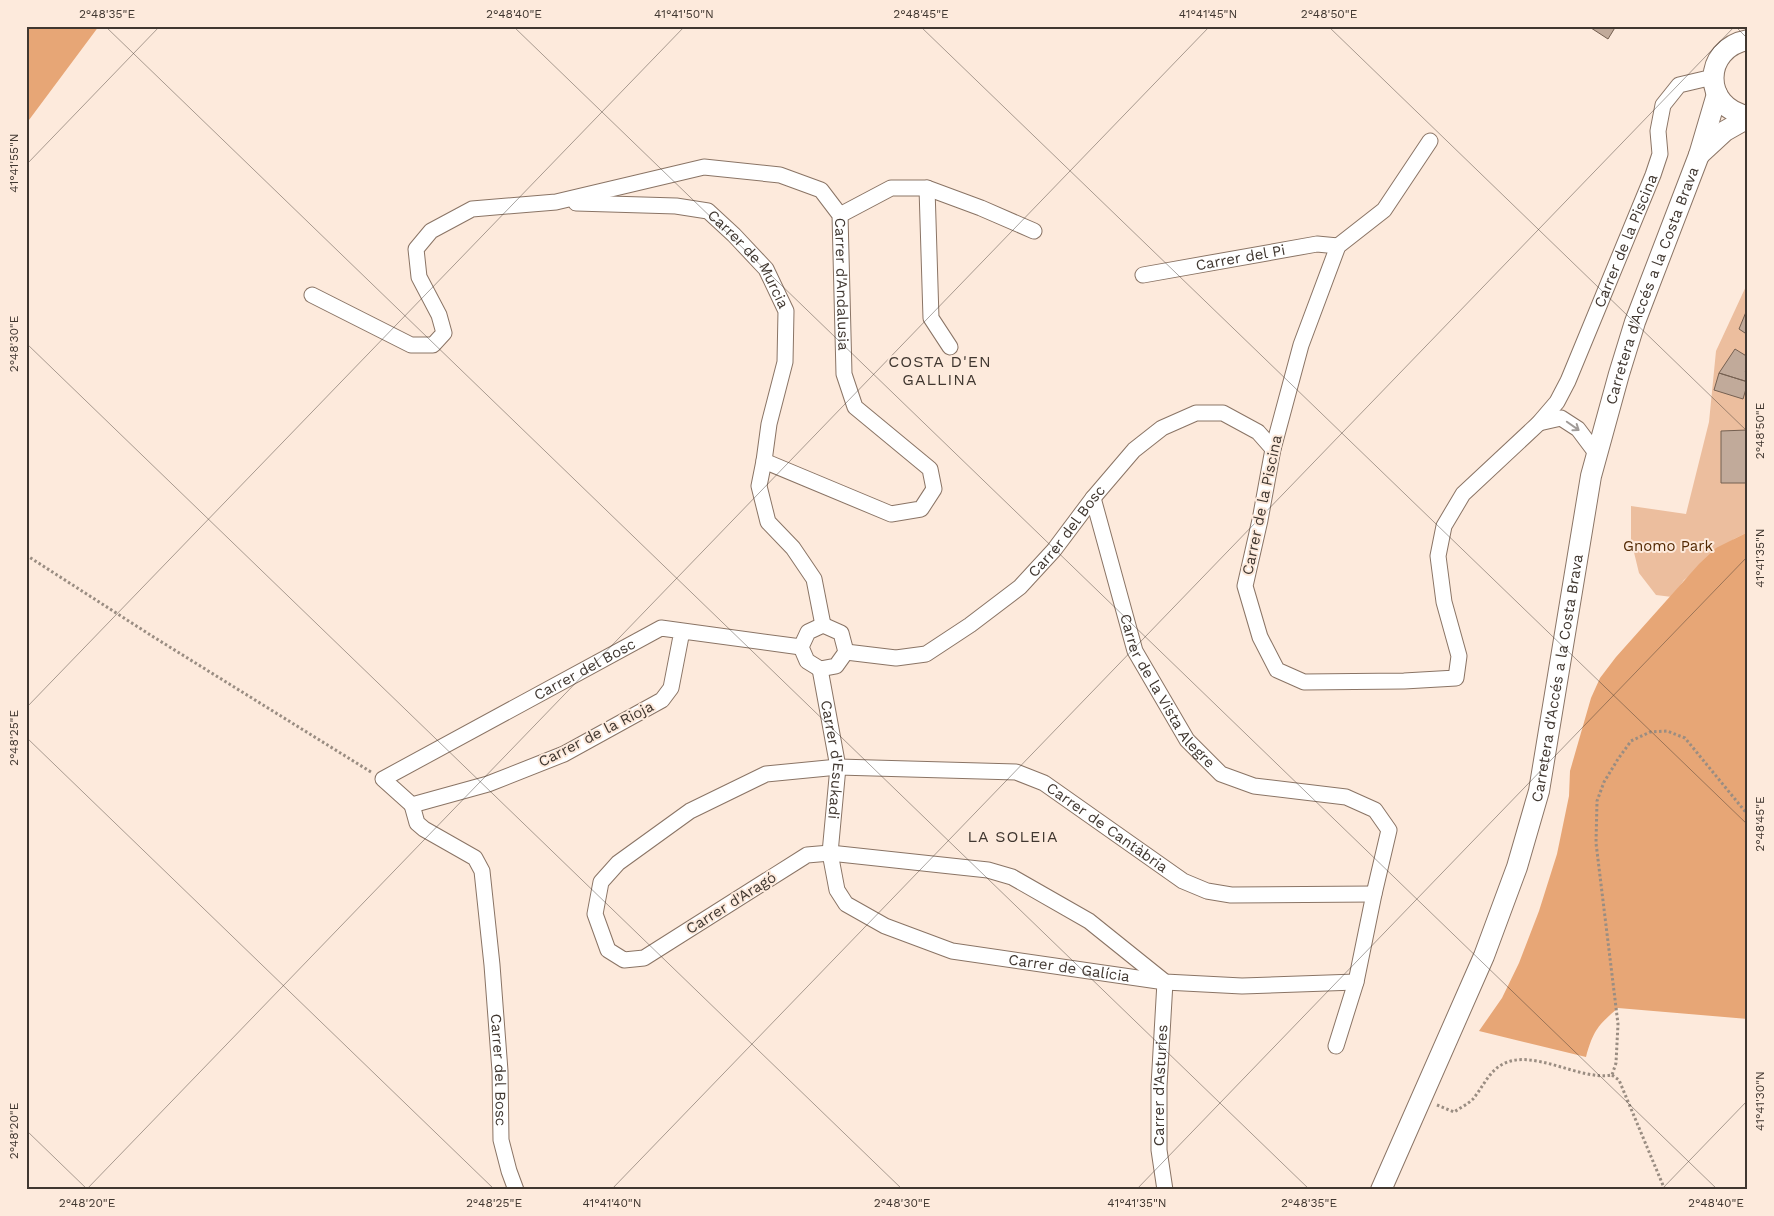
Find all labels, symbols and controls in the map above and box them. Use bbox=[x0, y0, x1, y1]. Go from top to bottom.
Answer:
text: 2°48'35"E bbox=[79, 7, 135, 21]
text: 2°48'40"E bbox=[486, 7, 542, 21]
text: 41°41'50"N bbox=[654, 7, 714, 21]
text: 2°48'45"E bbox=[893, 7, 949, 21]
text: 41°41'45"N bbox=[1179, 7, 1237, 21]
text: 2°48'50"E bbox=[1301, 7, 1358, 21]
text: 41°41'55"N bbox=[7, 133, 21, 193]
street label: Carretera d'Accés a la Costa Brava bbox=[1602, 164, 1703, 407]
street label: Carrer de la Piscina bbox=[1590, 171, 1662, 310]
street label: Carrer de Murcia bbox=[704, 206, 793, 312]
street label: Carrer d'Andalusia bbox=[831, 217, 852, 351]
street label: Carrer del Pi bbox=[1194, 241, 1287, 274]
text: 2°48'30"E bbox=[7, 315, 21, 372]
district label: COSTA D'EN GALLINA bbox=[888, 352, 992, 389]
text: 2°48'50"E bbox=[1753, 402, 1767, 459]
one-way arrow bbox=[1565, 421, 1579, 431]
street label: Carrer de la Piscina bbox=[1238, 433, 1286, 577]
street label: Carrer del Bosc bbox=[1025, 482, 1109, 581]
text: 41°41'35"N bbox=[1753, 528, 1767, 588]
park label: Gnomo Park bbox=[1623, 537, 1713, 555]
street label: Carretera d'Accés a la Costa Brava bbox=[1527, 552, 1587, 804]
street label: Carrer de la Vista Alegre bbox=[1116, 612, 1219, 772]
street label: Carrer del Bosc bbox=[531, 635, 639, 704]
street label: Carrer de la Rioja bbox=[535, 697, 657, 771]
street label: Carrer d'Esukadi bbox=[817, 699, 847, 820]
text: 2°48'25"E bbox=[7, 710, 21, 766]
street label: Carrer de Cantàbria bbox=[1043, 779, 1172, 877]
text: 2°48'45"E bbox=[1753, 796, 1767, 852]
district label: LA SOLEIA bbox=[967, 827, 1059, 846]
street label: Carrer d'Aragó bbox=[683, 868, 779, 938]
street label: Carrer de Galícia bbox=[1007, 950, 1132, 986]
street label: Carrer del Bosc bbox=[487, 1013, 510, 1126]
street label: Carrer d'Asturies bbox=[1150, 1024, 1172, 1146]
text: 41°41'30"N bbox=[1753, 1071, 1767, 1131]
text: 2°48'20"E bbox=[7, 1102, 21, 1159]
text: 2°48'20"E bbox=[59, 1196, 116, 1210]
text: 2°48'25"E bbox=[466, 1196, 522, 1210]
text: 41°41'40"N bbox=[582, 1196, 642, 1210]
text: 2°48'30"E bbox=[874, 1196, 931, 1210]
text: 41°41'35"N bbox=[1107, 1196, 1167, 1210]
text: 2°48'35"E bbox=[1281, 1196, 1337, 1210]
text: 2°48'40"E bbox=[1688, 1196, 1744, 1210]

